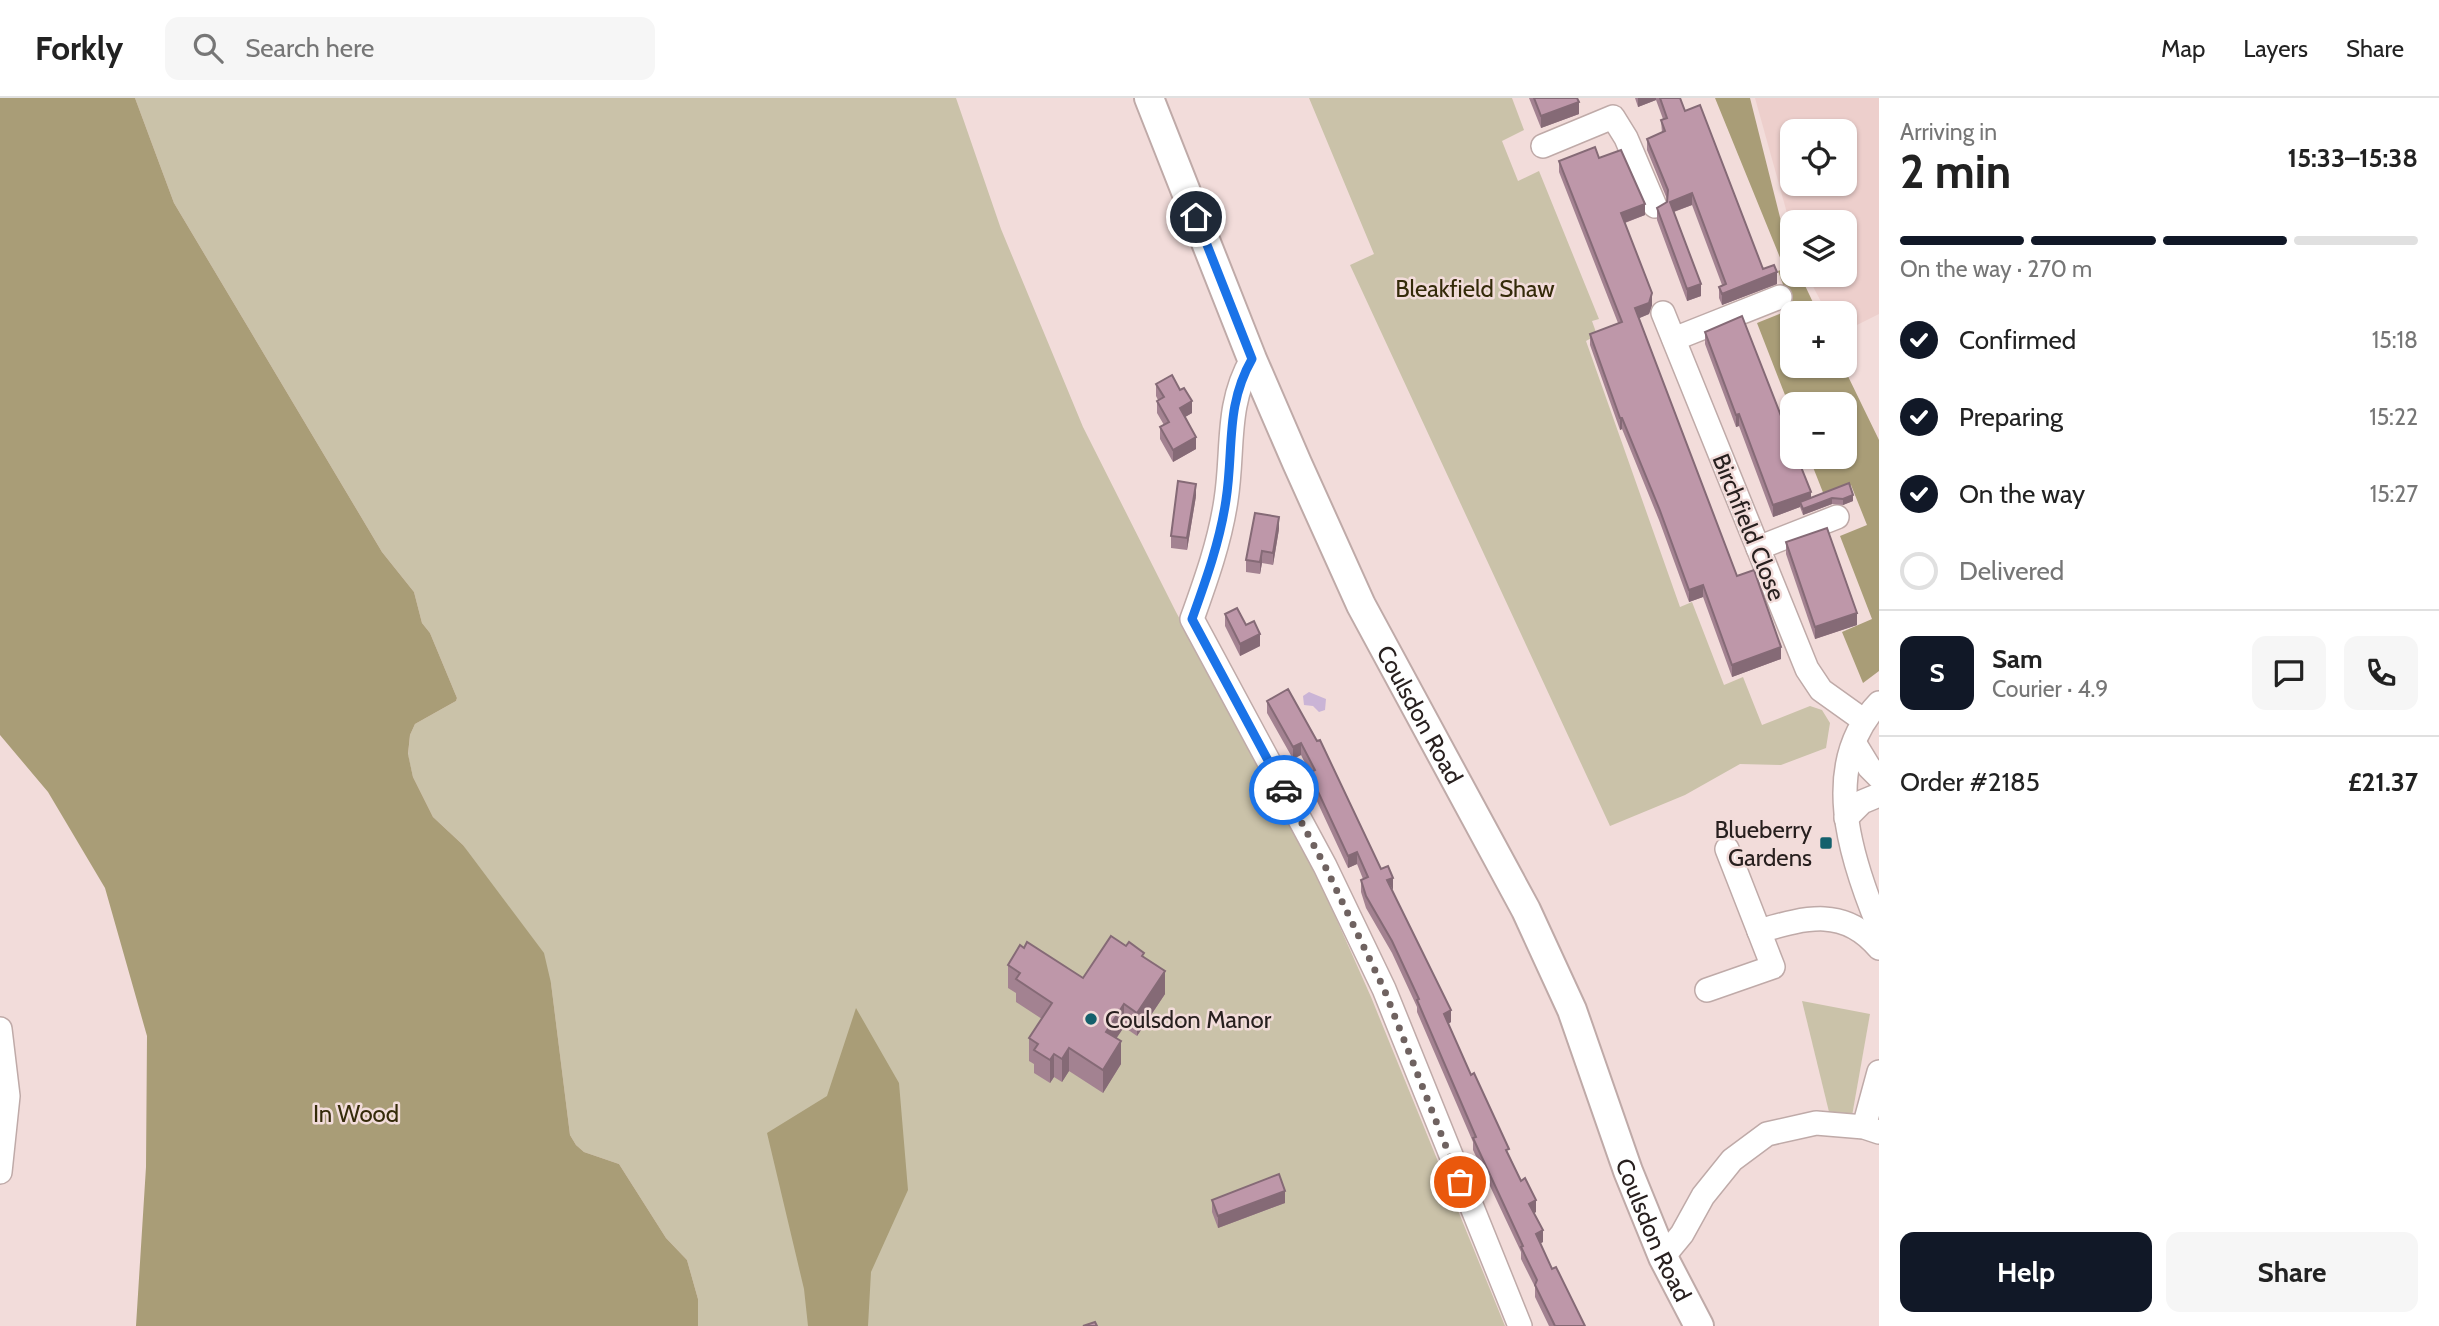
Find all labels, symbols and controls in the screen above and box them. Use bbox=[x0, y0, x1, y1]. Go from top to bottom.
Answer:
search box bbox=[165, 17, 655, 80]
text: Forkly bbox=[35, 28, 123, 68]
icon: search bbox=[189, 29, 227, 67]
text: Search here bbox=[245, 32, 374, 64]
text: Map bbox=[2161, 34, 2205, 63]
text: Layers bbox=[2243, 34, 2308, 63]
text: Share bbox=[2346, 34, 2404, 63]
text: Arriving in bbox=[1900, 118, 1997, 146]
map controls bbox=[1780, 119, 1857, 469]
button: locate bbox=[1780, 119, 1857, 196]
text: 15:33–15:38 bbox=[2288, 142, 2418, 174]
text: 2 min bbox=[1900, 144, 2011, 200]
pin bbox=[1166, 187, 1226, 247]
icon: home bbox=[1177, 198, 1215, 236]
button: layers bbox=[1780, 210, 1857, 287]
text: On the way · 270 m bbox=[1900, 255, 2092, 283]
park label: Bleakfield Shaw bbox=[1395, 274, 1555, 303]
button: + bbox=[1780, 301, 1857, 378]
icon: check bbox=[1900, 321, 1938, 359]
text: Confirmed bbox=[1959, 324, 2076, 356]
text: 15:18 bbox=[2372, 326, 2418, 354]
button: − bbox=[1780, 392, 1857, 469]
icon: check bbox=[1900, 398, 1938, 436]
text: Preparing bbox=[1959, 401, 2063, 433]
text: 15:22 bbox=[2369, 403, 2418, 431]
street label: Birchfield Close bbox=[1706, 449, 1792, 605]
icon: check bbox=[1900, 475, 1938, 513]
text: On the way bbox=[1959, 478, 2085, 510]
text: 15:27 bbox=[2370, 480, 2418, 508]
text: Delivered bbox=[1959, 555, 2064, 587]
button: chat bbox=[2252, 636, 2326, 710]
button: phone bbox=[2344, 636, 2418, 710]
street label: Coulsdon Road bbox=[1371, 640, 1469, 789]
text: Sam bbox=[1992, 643, 2043, 675]
text: S bbox=[1929, 657, 1945, 689]
text: Courier · 4.9 bbox=[1992, 675, 2108, 703]
courier bbox=[1249, 755, 1319, 825]
text: Order #2185 bbox=[1900, 766, 2040, 798]
text: £21.37 bbox=[2348, 766, 2418, 798]
icon: car bbox=[1265, 771, 1303, 809]
place label: Blueberry Gardens bbox=[1714, 815, 1812, 872]
marker: Blueberry Gardens bbox=[1818, 835, 1834, 851]
place label: Coulsdon Manor bbox=[1105, 1005, 1272, 1034]
marker: Coulsdon Manor bbox=[1083, 1011, 1099, 1027]
park label: In Wood bbox=[313, 1099, 399, 1128]
pin bbox=[1430, 1152, 1490, 1212]
street label: Coulsdon Road bbox=[1610, 1154, 1698, 1306]
icon: bag bbox=[1441, 1163, 1479, 1201]
button: Help bbox=[1900, 1232, 2152, 1312]
button: Share bbox=[2166, 1232, 2418, 1312]

